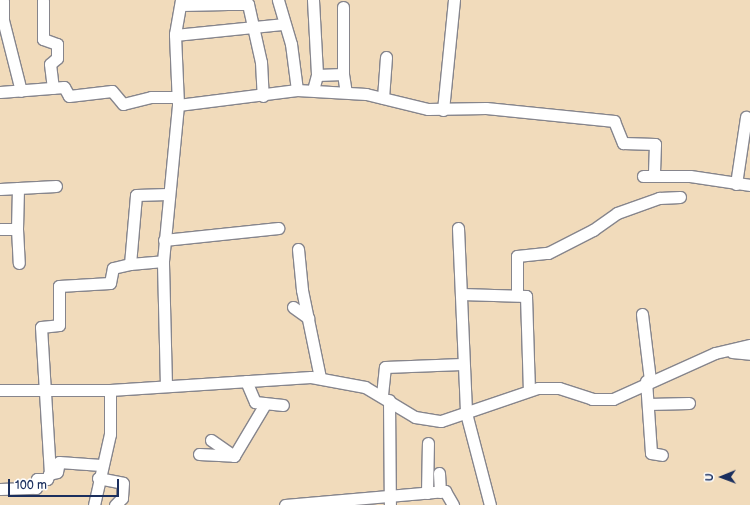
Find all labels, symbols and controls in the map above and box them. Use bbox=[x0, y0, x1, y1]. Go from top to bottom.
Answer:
north arrow bbox=[702, 457, 742, 497]
scale bar bbox=[10, 471, 121, 497]
text: U bbox=[703, 473, 716, 481]
text: 100 m bbox=[15, 478, 47, 493]

